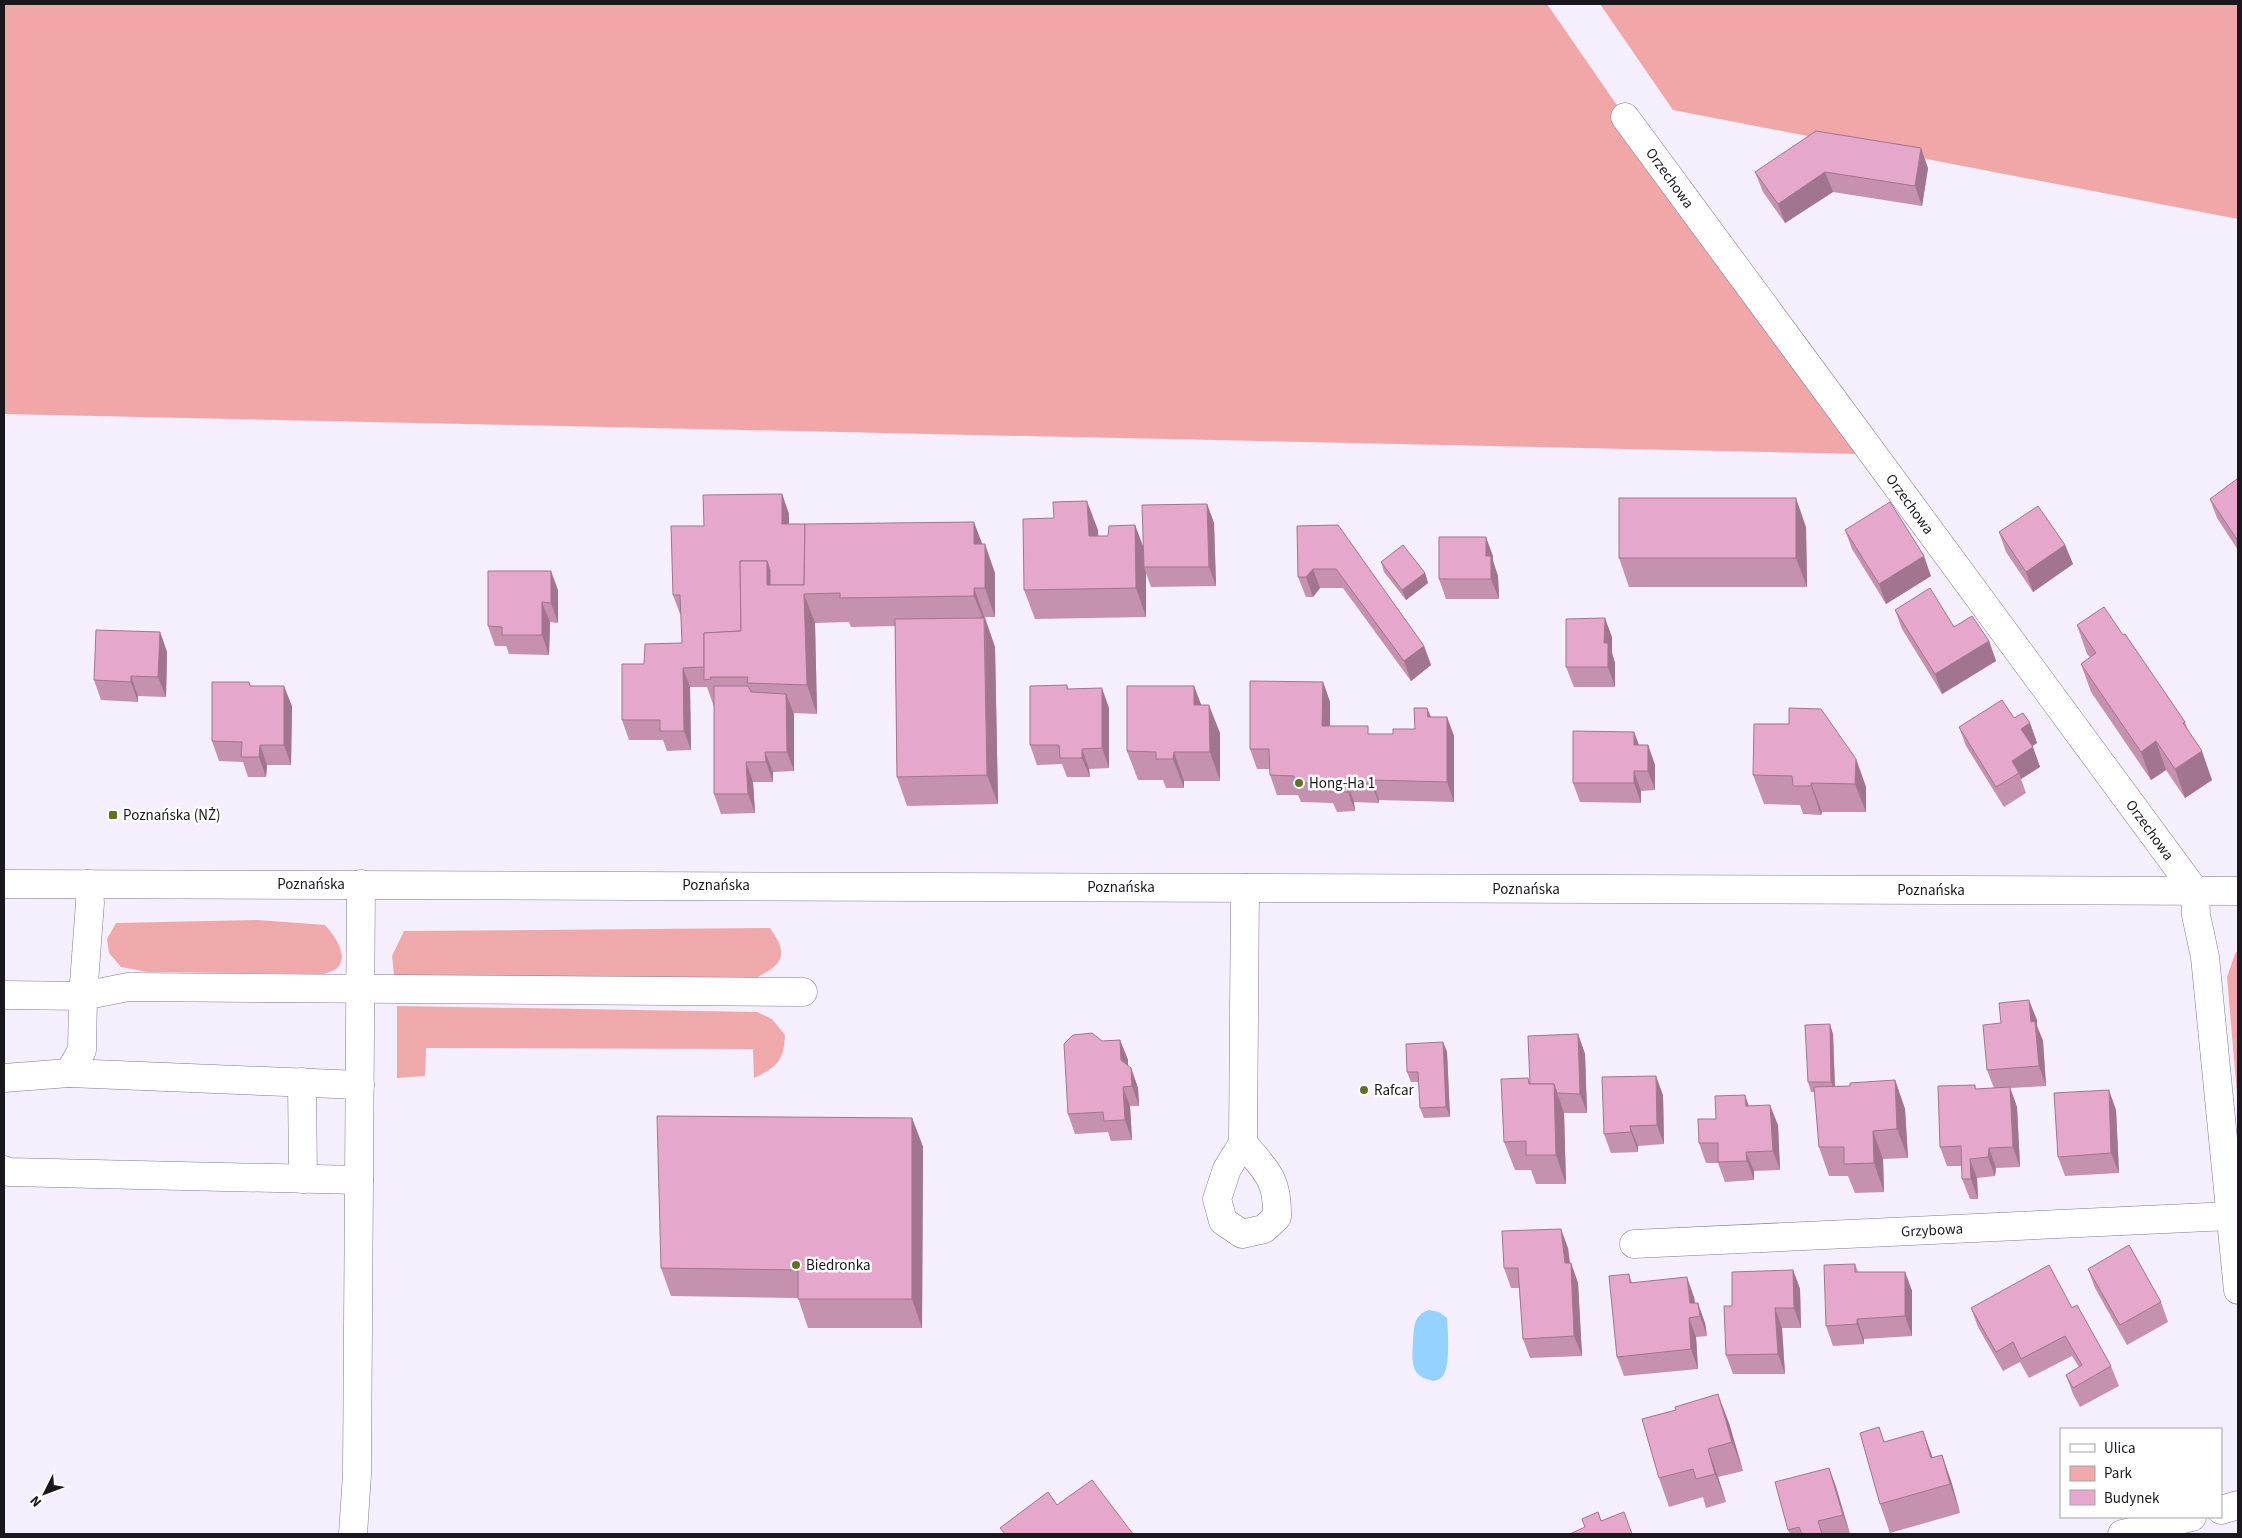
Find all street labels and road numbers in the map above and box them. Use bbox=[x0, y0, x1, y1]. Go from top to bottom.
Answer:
street label: Orzechowa bbox=[1641, 144, 1699, 213]
street label: Orzechowa bbox=[1881, 470, 1939, 539]
street label: Orzechowa bbox=[2121, 796, 2179, 865]
street label: Poznańska bbox=[277, 874, 345, 895]
street label: Poznańska bbox=[682, 875, 750, 896]
street label: Poznańska bbox=[1087, 877, 1155, 898]
street label: Poznańska bbox=[1492, 879, 1560, 900]
street label: Poznańska bbox=[1897, 880, 1965, 901]
street label: Grzybowa bbox=[1900, 1218, 1964, 1243]

